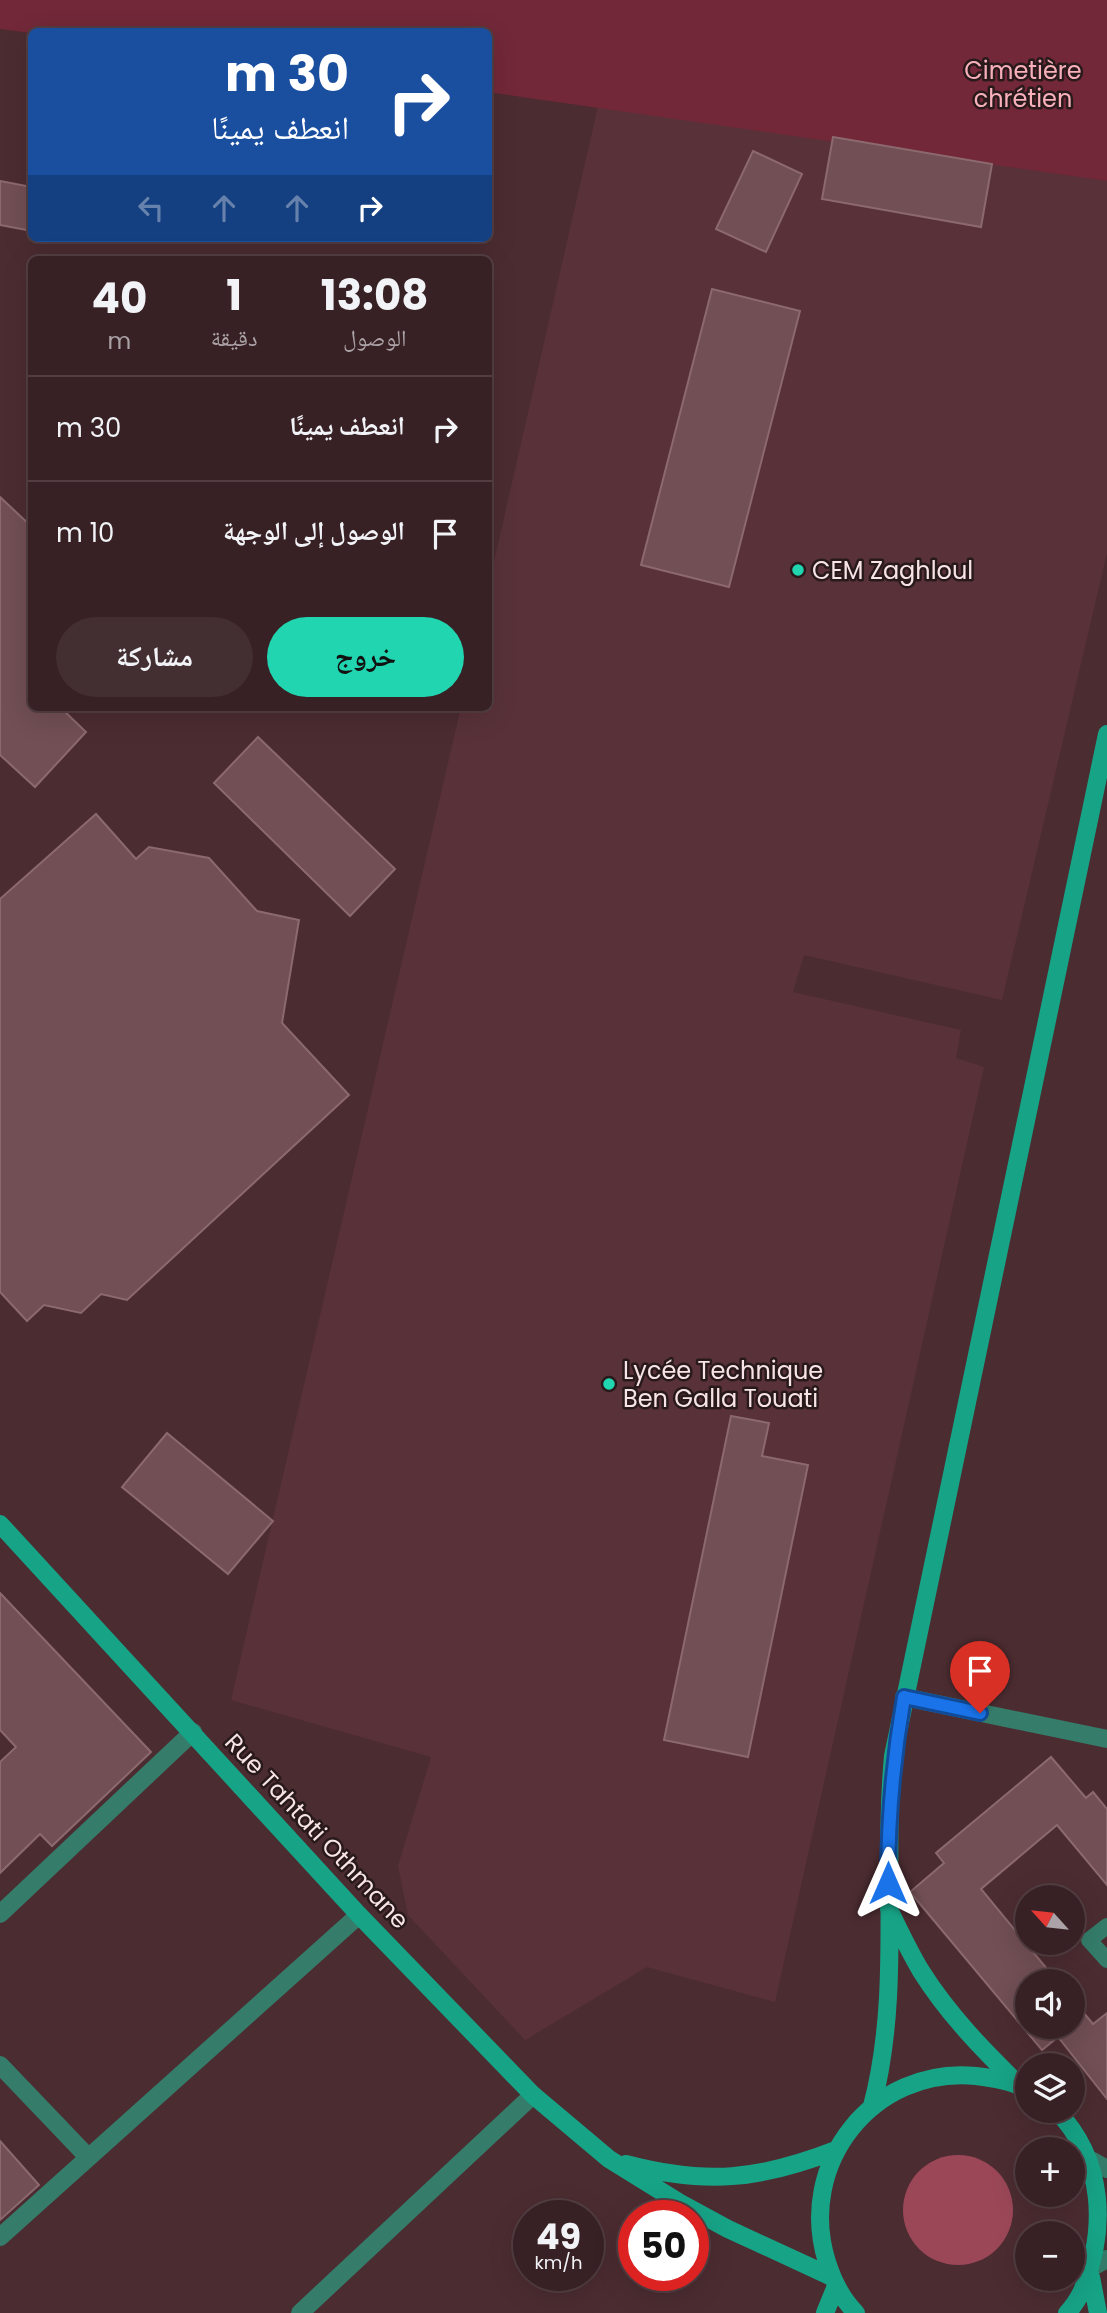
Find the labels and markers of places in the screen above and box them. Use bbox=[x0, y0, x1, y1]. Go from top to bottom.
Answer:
place label: CEM Zaghloul bbox=[812, 554, 973, 587]
marker: CEM Zaghloul bbox=[790, 562, 806, 578]
place label: Lycée Technique Ben Galla Touati bbox=[623, 1354, 823, 1415]
marker: Lycée Technique Ben Galla Touati bbox=[601, 1376, 617, 1392]
pin bbox=[950, 1641, 1010, 1713]

